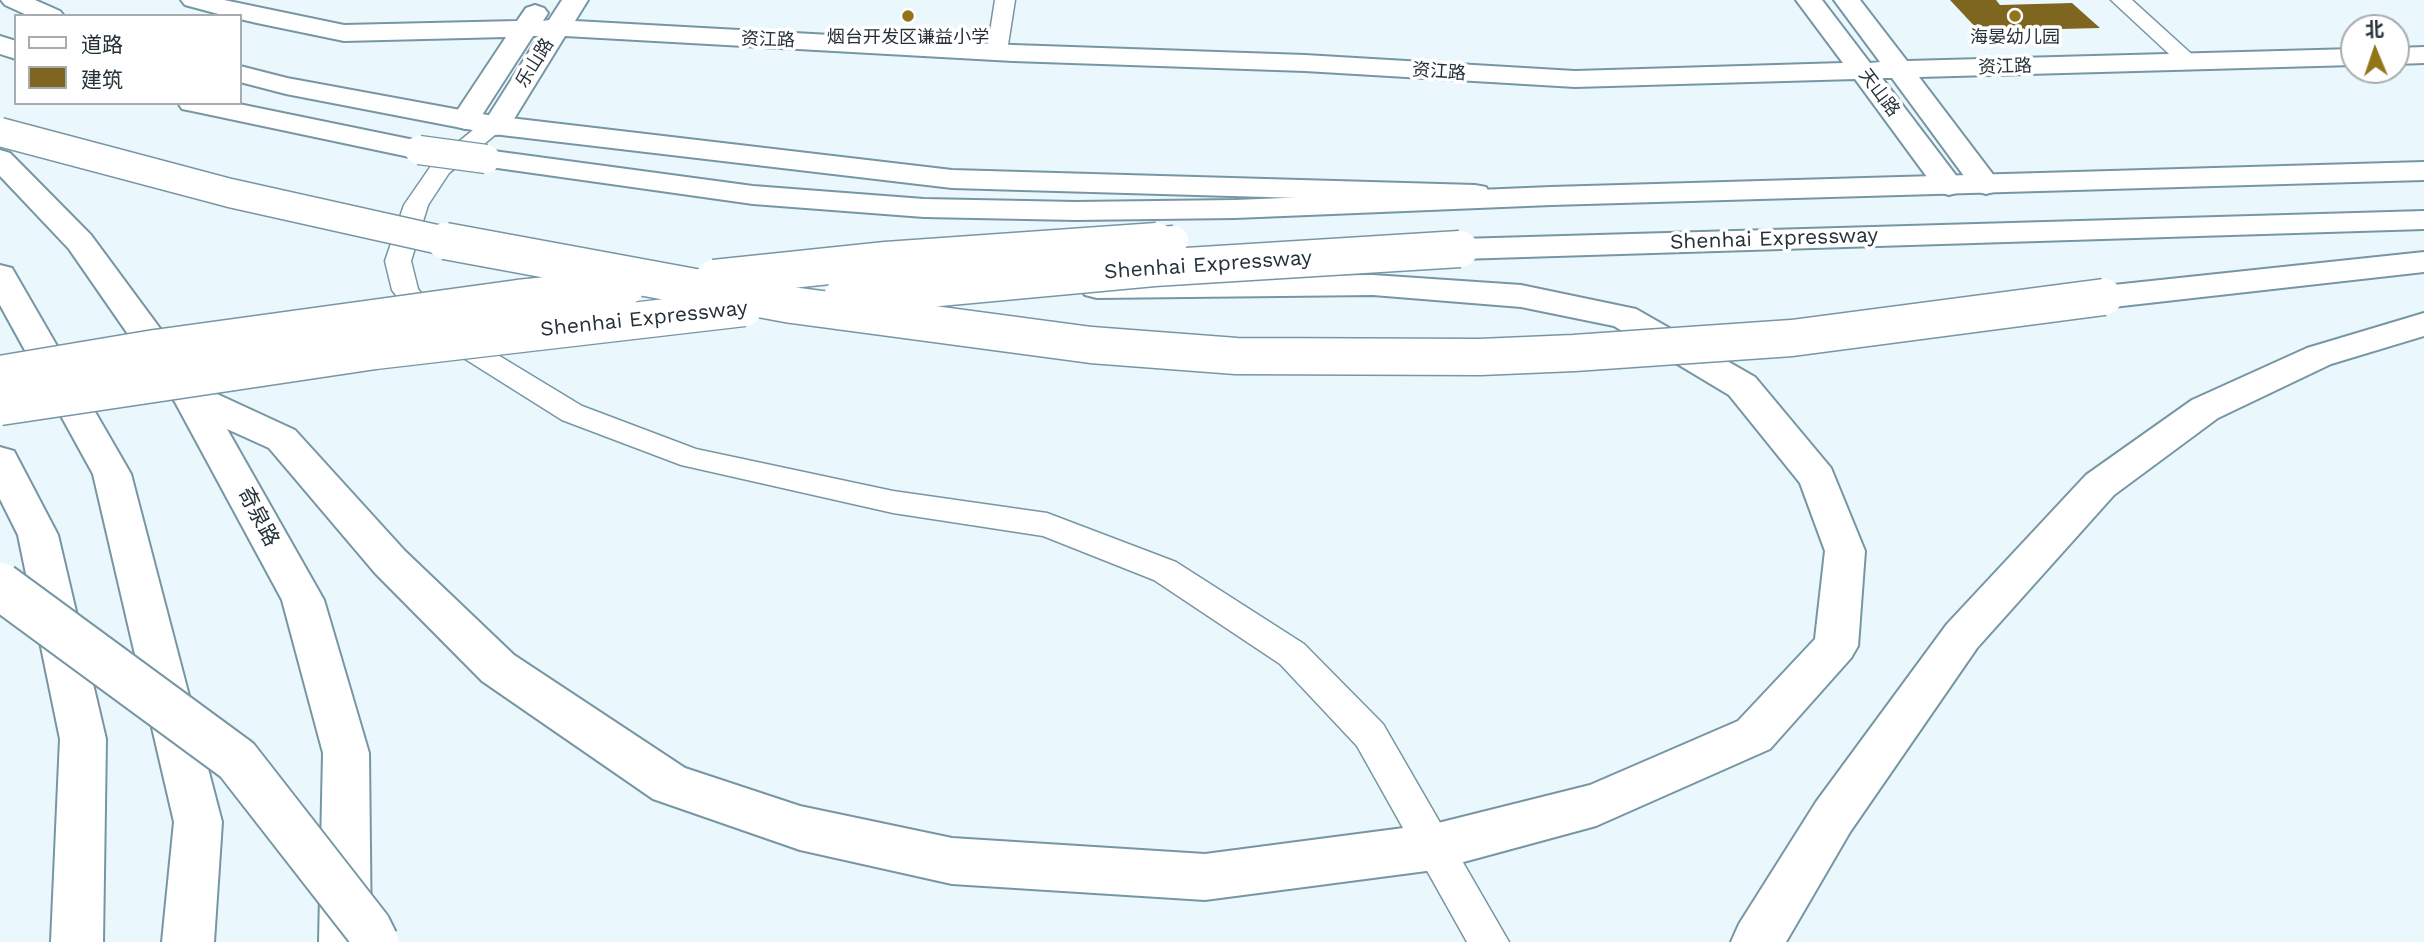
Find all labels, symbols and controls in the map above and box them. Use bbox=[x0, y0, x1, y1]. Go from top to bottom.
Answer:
marker: 烟台开发区谦益小学 bbox=[900, 8, 916, 24]
marker: 海晏幼儿园 bbox=[2007, 8, 2023, 24]
legend bbox=[14, 14, 242, 105]
north arrow bbox=[2340, 14, 2410, 84]
text: 北 bbox=[2364, 18, 2384, 41]
place label: 烟台开发区谦益小学 bbox=[827, 27, 989, 49]
place label: 海晏幼儿园 bbox=[1970, 27, 2060, 49]
street label: 资江路 bbox=[741, 28, 795, 52]
text: 道路 bbox=[81, 32, 123, 57]
street label: 乐山路 bbox=[512, 34, 558, 92]
street label: 资江路 bbox=[1978, 55, 2032, 79]
street label: 资江路 bbox=[1411, 59, 1467, 85]
street label: 天山路 bbox=[1854, 65, 1904, 121]
text: 建筑 bbox=[81, 67, 123, 92]
street label: Shenhai Expressway bbox=[1669, 223, 1879, 255]
street label: Shenhai Expressway bbox=[1103, 245, 1313, 285]
street label: Shenhai Expressway bbox=[539, 296, 749, 342]
street label: 奇泉路 bbox=[232, 483, 284, 551]

